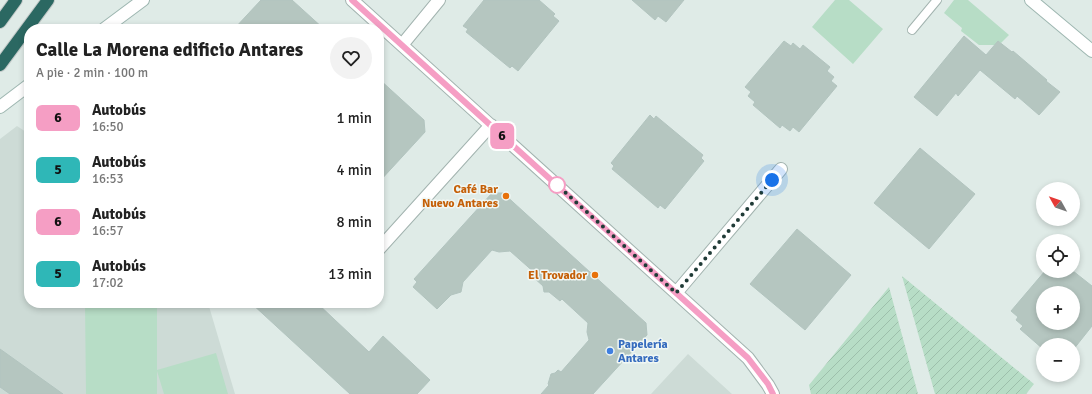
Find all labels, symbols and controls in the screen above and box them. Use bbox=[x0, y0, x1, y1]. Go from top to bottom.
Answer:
button: heart bbox=[330, 37, 372, 79]
text: Calle La Morena edificio Antares bbox=[36, 38, 303, 62]
text: A pie · 2 min · 100 m bbox=[36, 65, 148, 81]
text: Autobús bbox=[92, 101, 146, 119]
text: 6 bbox=[54, 109, 62, 126]
text: 1 min bbox=[336, 109, 372, 127]
text: 16:50 bbox=[92, 119, 124, 135]
line badge: 6 bbox=[489, 123, 515, 149]
text: 6 bbox=[498, 127, 506, 144]
text: Autobús bbox=[92, 153, 146, 171]
text: 5 bbox=[54, 161, 62, 178]
text: 4 min bbox=[336, 161, 372, 179]
your location bbox=[762, 170, 782, 190]
text: 16:53 bbox=[92, 171, 124, 187]
unlabelled marker bbox=[548, 176, 566, 194]
place label: Café Bar Nuevo Antares bbox=[422, 182, 499, 211]
north arrow bbox=[1036, 182, 1080, 226]
map controls bbox=[1036, 182, 1080, 382]
marker: Café Bar Nuevo Antares bbox=[501, 191, 511, 201]
text: Autobús bbox=[92, 205, 146, 223]
text: 6 bbox=[54, 213, 62, 230]
text: 8 min bbox=[336, 213, 372, 231]
text: 16:57 bbox=[92, 223, 124, 239]
button: locate bbox=[1036, 234, 1080, 278]
text: Autobús bbox=[92, 257, 146, 275]
text: 5 bbox=[54, 265, 62, 282]
text: 13 min bbox=[328, 265, 372, 283]
place label: El Trovador bbox=[528, 268, 587, 283]
marker: El Trovador bbox=[590, 270, 600, 280]
text: 17:02 bbox=[92, 275, 124, 291]
button: + bbox=[1036, 286, 1080, 330]
place label: Papelería Antares bbox=[618, 337, 668, 366]
button: − bbox=[1036, 338, 1080, 382]
marker: Papelería Antares bbox=[605, 346, 615, 356]

